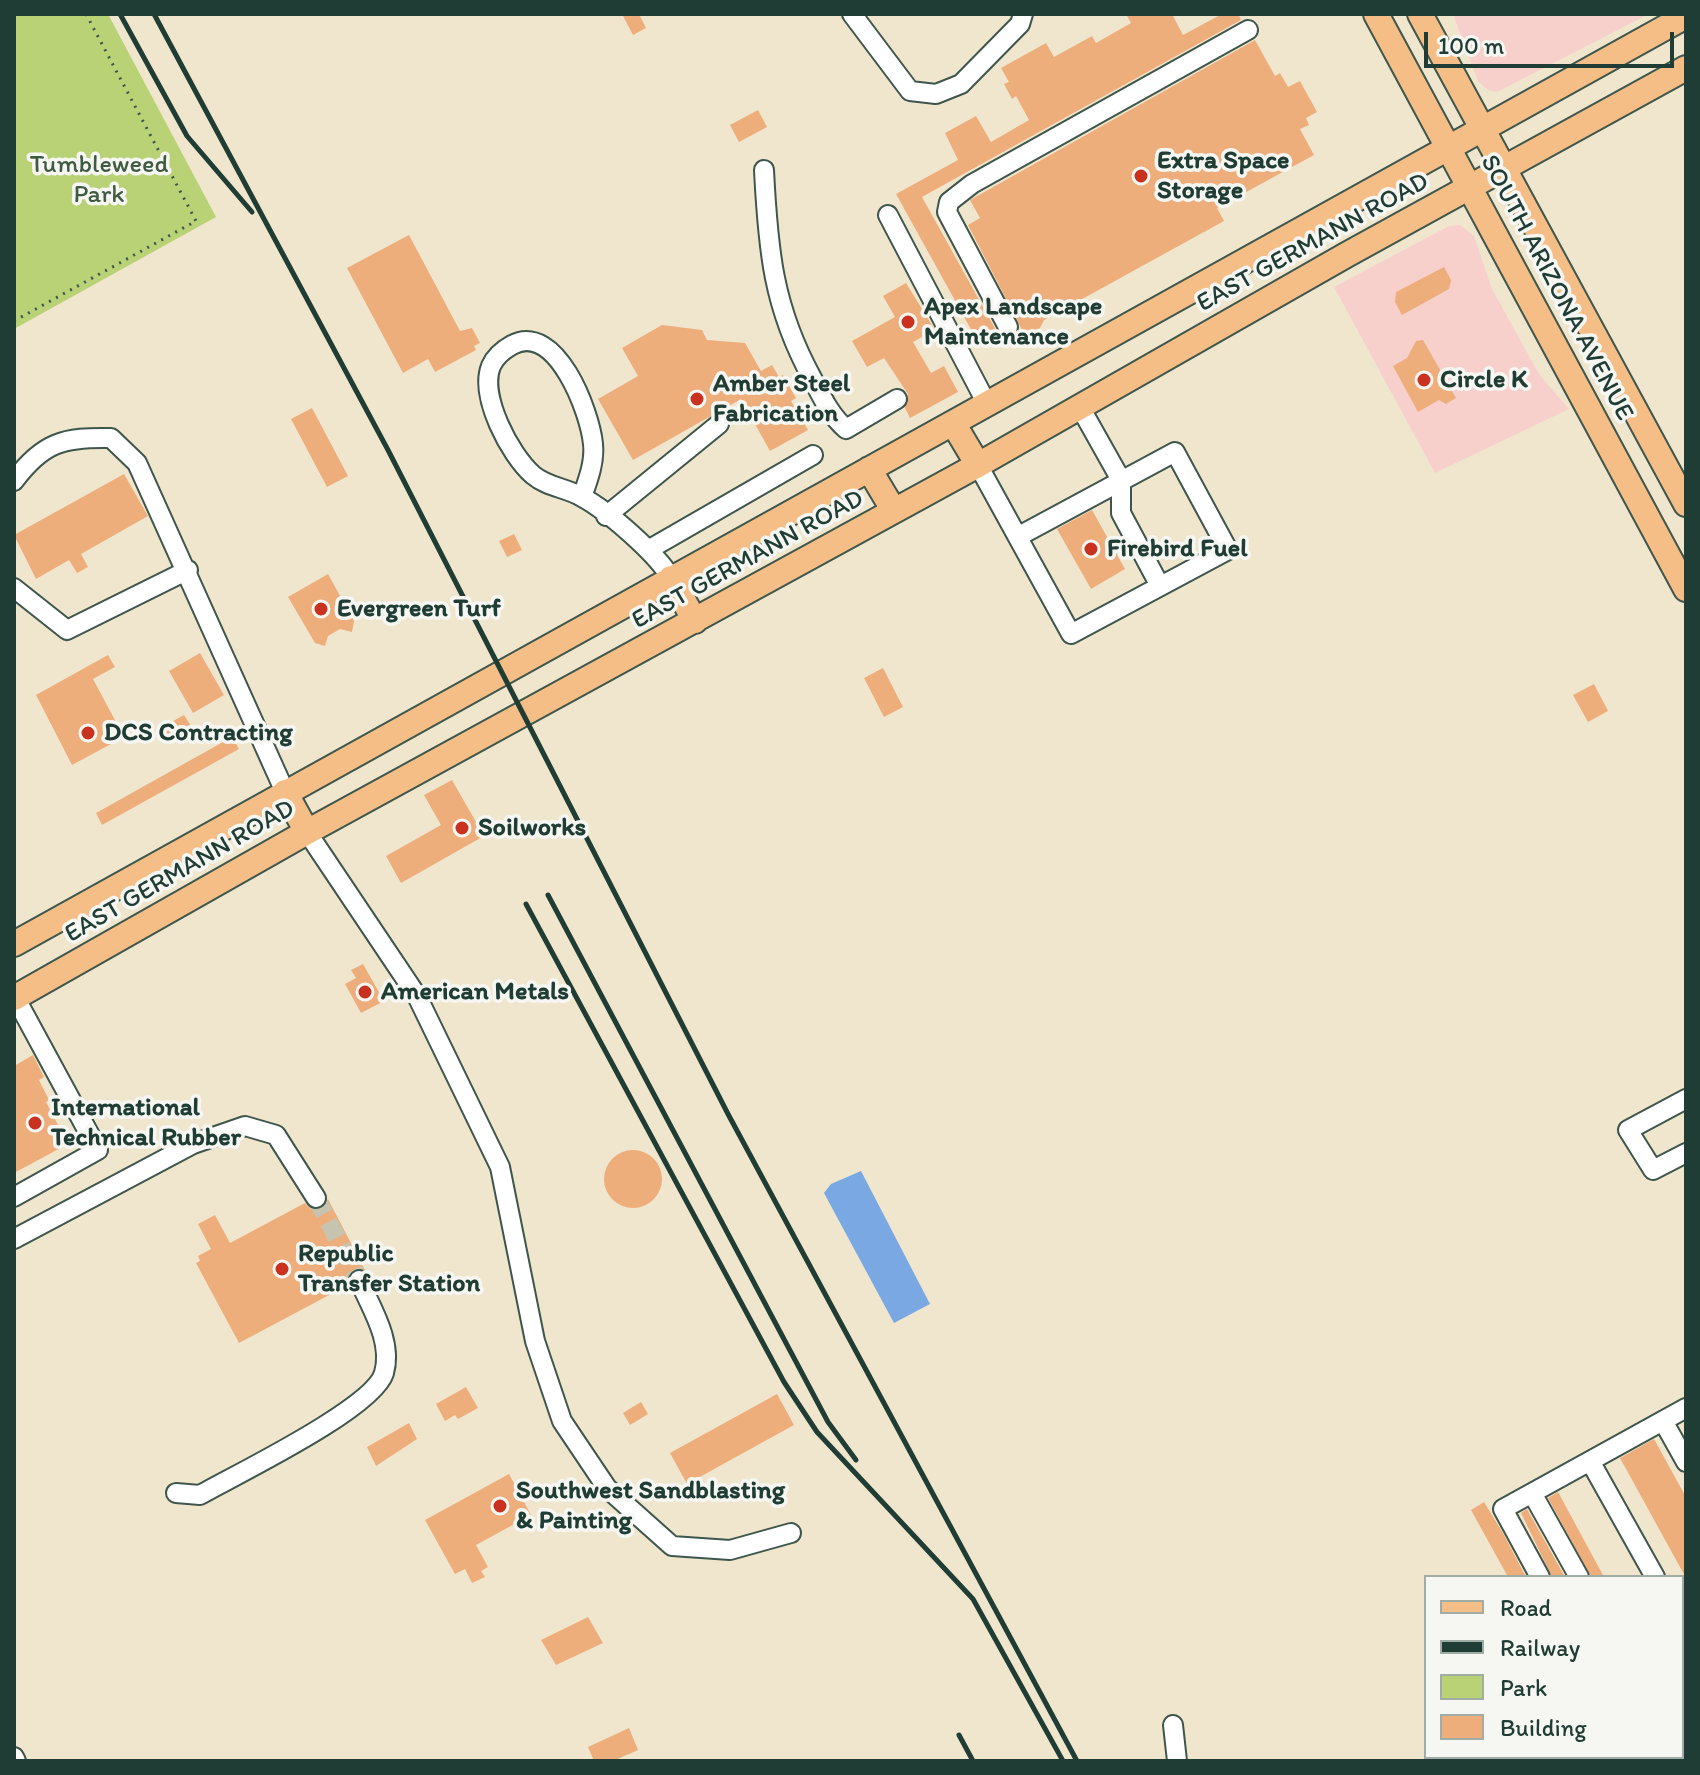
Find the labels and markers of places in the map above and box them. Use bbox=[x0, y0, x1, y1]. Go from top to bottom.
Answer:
place label: Extra Space Storage bbox=[1157, 145, 1289, 206]
marker: Extra Space Storage bbox=[1132, 167, 1150, 185]
place label: Apex Landscape Maintenance bbox=[924, 291, 1102, 352]
marker: Apex Landscape Maintenance bbox=[899, 313, 917, 331]
place label: Circle K bbox=[1440, 364, 1528, 396]
place label: Amber Steel Fabrication bbox=[713, 368, 850, 430]
marker: Circle K bbox=[1415, 371, 1433, 389]
marker: Amber Steel Fabrication bbox=[688, 390, 706, 408]
place label: Firebird Fuel bbox=[1107, 533, 1248, 565]
marker: Firebird Fuel bbox=[1082, 540, 1100, 558]
place label: Evergreen Turf bbox=[337, 593, 501, 625]
marker: Evergreen Turf bbox=[312, 600, 330, 618]
place label: DCS Contracting bbox=[104, 717, 293, 749]
marker: DCS Contracting bbox=[79, 724, 97, 742]
place label: Soilworks bbox=[478, 812, 586, 844]
marker: Soilworks bbox=[453, 819, 471, 837]
place label: American Metals bbox=[381, 976, 569, 1008]
marker: American Metals bbox=[356, 983, 374, 1001]
place label: International Technical Rubber bbox=[51, 1092, 241, 1154]
marker: International Technical Rubber bbox=[26, 1114, 44, 1132]
place label: Republic Transfer Station bbox=[298, 1238, 480, 1300]
marker: Republic Transfer Station bbox=[273, 1260, 291, 1278]
place label: Southwest Sandblasting & Painting bbox=[516, 1475, 785, 1536]
marker: Southwest Sandblasting & Painting bbox=[491, 1497, 509, 1515]

